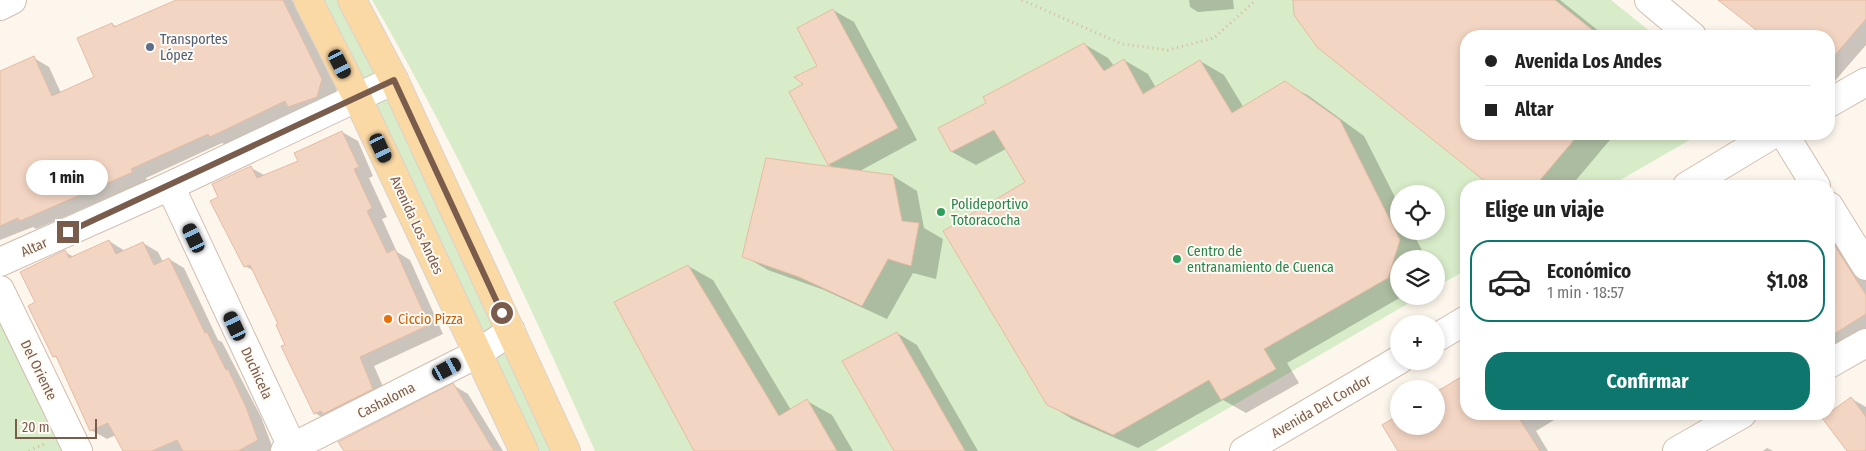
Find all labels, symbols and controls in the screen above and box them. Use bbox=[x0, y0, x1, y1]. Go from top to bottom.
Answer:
place label: Transportes López bbox=[160, 31, 228, 64]
marker: Transportes López bbox=[144, 41, 156, 53]
car bbox=[326, 47, 353, 81]
text: Avenida Los Andes bbox=[1515, 50, 1662, 73]
text: Altar bbox=[1515, 98, 1553, 121]
car bbox=[367, 131, 394, 165]
callout: 1 min bbox=[27, 160, 109, 194]
text: 1 min bbox=[50, 168, 84, 187]
street label: Avenida Los Andes bbox=[386, 173, 447, 277]
map controls bbox=[1390, 185, 1445, 435]
button: locate bbox=[1390, 185, 1445, 240]
place label: Polideportivo Totoracocha bbox=[951, 196, 1028, 229]
text: Elige un viaje bbox=[1485, 196, 1604, 223]
marker: Polideportivo Totoracocha bbox=[935, 206, 947, 218]
route end bbox=[57, 221, 79, 243]
car bbox=[180, 221, 207, 255]
street label: Altar bbox=[18, 234, 50, 261]
place label: Centro de entranamiento de Cuenca bbox=[1187, 243, 1334, 276]
button: layers bbox=[1390, 250, 1445, 305]
marker: Centro de entranamiento de Cuenca bbox=[1171, 253, 1183, 265]
icon: car bbox=[1487, 259, 1532, 304]
text: Económico bbox=[1547, 260, 1631, 283]
text: $1.08 bbox=[1767, 270, 1808, 293]
text: 1 min · 18:57 bbox=[1547, 283, 1624, 302]
route start bbox=[491, 302, 513, 324]
car bbox=[221, 309, 248, 343]
place label: Ciccio Pizza bbox=[398, 311, 463, 328]
marker: Ciccio Pizza bbox=[382, 313, 394, 325]
button: + bbox=[1390, 315, 1445, 370]
street label: Del Oriente bbox=[17, 337, 60, 403]
street label: Duchicela bbox=[237, 344, 276, 402]
button: Confirmar bbox=[1485, 352, 1810, 410]
car bbox=[430, 355, 463, 383]
street label: Avenida Del Condor bbox=[1268, 371, 1374, 442]
street label: Cashaloma bbox=[355, 379, 418, 422]
button: − bbox=[1390, 380, 1445, 435]
scale bar bbox=[15, 416, 98, 439]
text: 20 m bbox=[22, 419, 50, 436]

